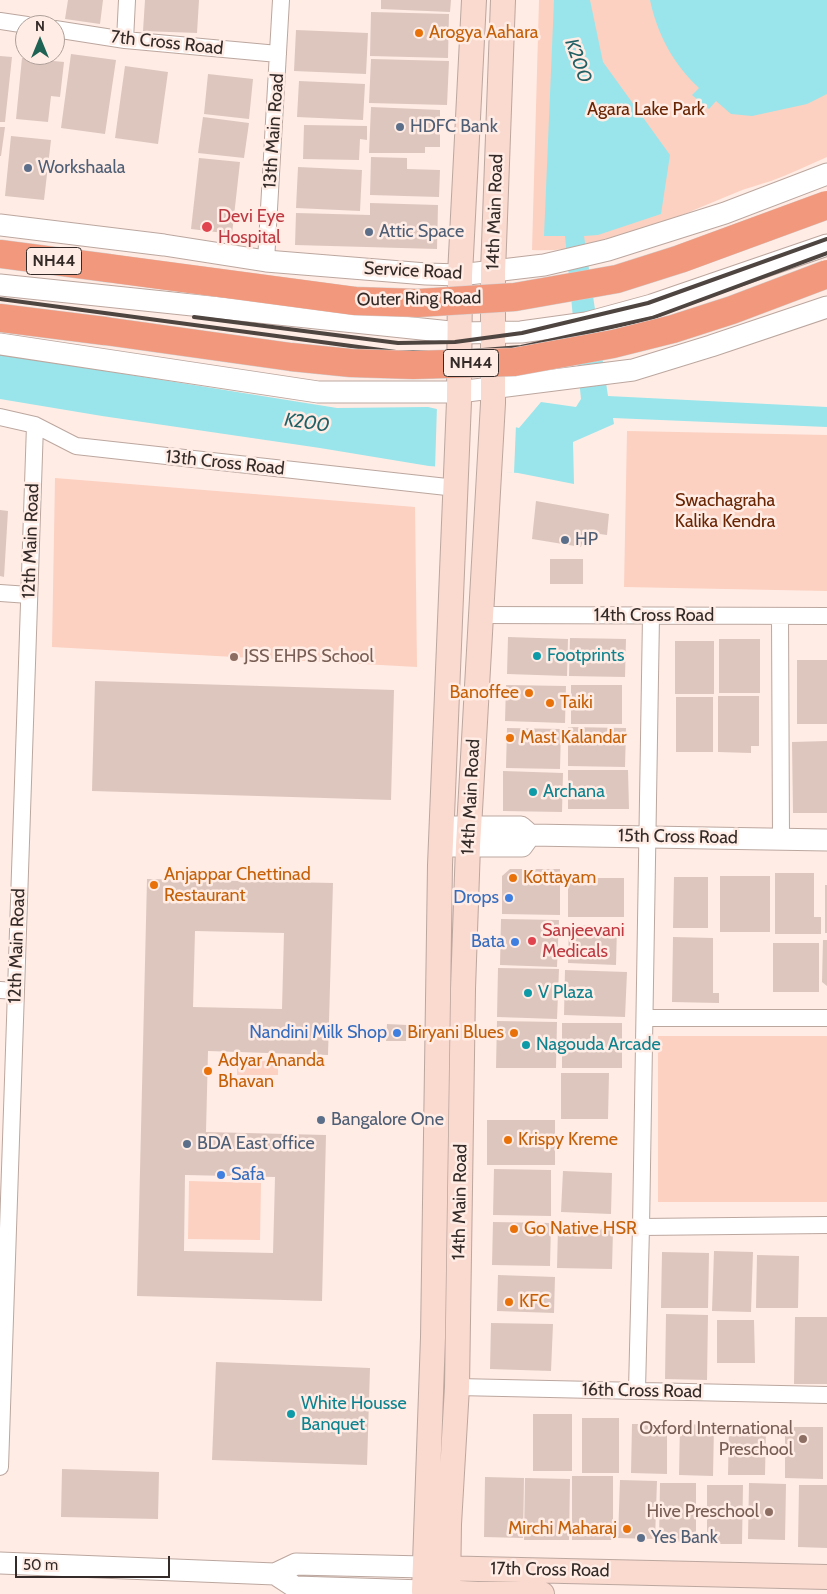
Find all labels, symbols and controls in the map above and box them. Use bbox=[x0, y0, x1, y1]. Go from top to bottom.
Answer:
north arrow bbox=[15, 15, 65, 65]
text: N bbox=[35, 17, 45, 35]
place label: Arogya Aahara bbox=[429, 22, 538, 44]
street label: 7th Cross Road bbox=[110, 26, 224, 60]
marker: Arogya Aahara bbox=[413, 27, 425, 39]
water label: K200 bbox=[560, 36, 596, 86]
street label: 13th Main Road bbox=[259, 73, 289, 189]
park label: Agara Lake Park bbox=[587, 99, 705, 121]
place label: HDFC Bank bbox=[410, 116, 498, 138]
marker: HDFC Bank bbox=[394, 121, 406, 133]
street label: 14th Main Road bbox=[482, 154, 508, 270]
place label: Workshaala bbox=[38, 157, 125, 179]
marker: Workshaala bbox=[22, 162, 34, 174]
place label: Devi Eye Hospital bbox=[218, 206, 285, 248]
marker: Devi Eye Hospital bbox=[200, 220, 214, 234]
place label: Attic Space bbox=[379, 221, 464, 243]
marker: Attic Space bbox=[363, 226, 375, 238]
road number: NH44 bbox=[27, 248, 82, 274]
street label: Service Road bbox=[363, 258, 463, 284]
street label: Outer Ring Road bbox=[356, 287, 482, 311]
road number: NH44 bbox=[444, 349, 498, 376]
water label: K200 bbox=[283, 409, 331, 437]
street label: 13th Cross Road bbox=[164, 446, 286, 480]
street label: 12th Main Road bbox=[18, 483, 44, 599]
park label: Swachagraha Kalika Kendra bbox=[675, 490, 775, 532]
place label: HP bbox=[575, 529, 598, 551]
marker: HP bbox=[559, 534, 571, 546]
street label: 14th Cross Road bbox=[594, 605, 714, 627]
place label: Footprints bbox=[547, 645, 624, 667]
place label: JSS EHPS School bbox=[244, 646, 374, 668]
marker: Footprints bbox=[531, 650, 543, 662]
marker: JSS EHPS School bbox=[228, 651, 240, 663]
place label: Banoffee bbox=[450, 682, 519, 704]
marker: Banoffee bbox=[523, 687, 535, 699]
place label: Taiki bbox=[560, 692, 593, 714]
marker: Taiki bbox=[544, 697, 556, 709]
place label: Mast Kalandar bbox=[520, 727, 627, 749]
marker: Mast Kalandar bbox=[504, 732, 516, 744]
street label: 14th Main Road bbox=[457, 738, 485, 856]
place label: Archana bbox=[543, 781, 605, 803]
marker: Archana bbox=[527, 786, 539, 798]
street label: 15th Cross Road bbox=[618, 825, 738, 849]
place label: Anjappar Chettinad Restaurant bbox=[164, 864, 311, 906]
place label: Kottayam bbox=[523, 867, 596, 889]
marker: Kottayam bbox=[507, 872, 519, 884]
marker: Anjappar Chettinad Restaurant bbox=[148, 879, 160, 891]
place label: Drops bbox=[453, 887, 499, 909]
street label: 12th Main Road bbox=[4, 888, 30, 1004]
marker: Drops bbox=[503, 892, 515, 904]
place label: Sanjeevani Medicals bbox=[542, 920, 625, 962]
place label: Bata bbox=[471, 931, 505, 953]
marker: Sanjeevani Medicals bbox=[526, 935, 538, 947]
marker: Bata bbox=[509, 936, 521, 948]
place label: V Plaza bbox=[538, 982, 593, 1004]
marker: V Plaza bbox=[522, 987, 534, 999]
place label: Nandini Milk Shop bbox=[249, 1022, 387, 1044]
place label: Biryani Blues bbox=[407, 1022, 504, 1044]
marker: Nandini Milk Shop bbox=[391, 1027, 403, 1039]
marker: Biryani Blues bbox=[508, 1027, 520, 1039]
place label: Nagouda Arcade bbox=[536, 1034, 661, 1056]
marker: Nagouda Arcade bbox=[520, 1039, 532, 1051]
place label: Adyar Ananda Bhavan bbox=[218, 1050, 325, 1092]
marker: Adyar Ananda Bhavan bbox=[202, 1065, 214, 1077]
place label: Bangalore One bbox=[331, 1109, 444, 1131]
marker: Bangalore One bbox=[315, 1114, 327, 1126]
place label: Krispy Kreme bbox=[518, 1129, 618, 1151]
place label: BDA East office bbox=[197, 1133, 315, 1155]
marker: Krispy Kreme bbox=[502, 1134, 514, 1146]
marker: BDA East office bbox=[181, 1138, 193, 1150]
street label: 14th Main Road bbox=[448, 1144, 472, 1260]
place label: Safa bbox=[231, 1164, 265, 1186]
marker: Safa bbox=[215, 1169, 227, 1181]
place label: Go Native HSR bbox=[524, 1218, 637, 1240]
marker: Go Native HSR bbox=[508, 1223, 520, 1235]
place label: KFC bbox=[519, 1291, 550, 1313]
marker: KFC bbox=[503, 1296, 515, 1308]
street label: 16th Cross Road bbox=[582, 1379, 702, 1403]
place label: White Housse Banquet bbox=[301, 1393, 407, 1436]
marker: White Housse Banquet bbox=[285, 1408, 297, 1420]
place label: Oxford International Preschool bbox=[639, 1418, 793, 1460]
marker: Oxford International Preschool bbox=[797, 1433, 809, 1445]
place label: Hive Preschool bbox=[646, 1501, 759, 1523]
marker: Hive Preschool bbox=[763, 1506, 775, 1518]
place label: Mirchi Maharaj bbox=[508, 1518, 617, 1540]
marker: Mirchi Maharaj bbox=[621, 1523, 633, 1535]
place label: Yes Bank bbox=[651, 1527, 718, 1549]
marker: Yes Bank bbox=[635, 1532, 647, 1544]
scale bar bbox=[18, 1546, 172, 1578]
text: 50 m bbox=[23, 1556, 58, 1574]
street label: 17th Cross Road bbox=[490, 1558, 610, 1582]

